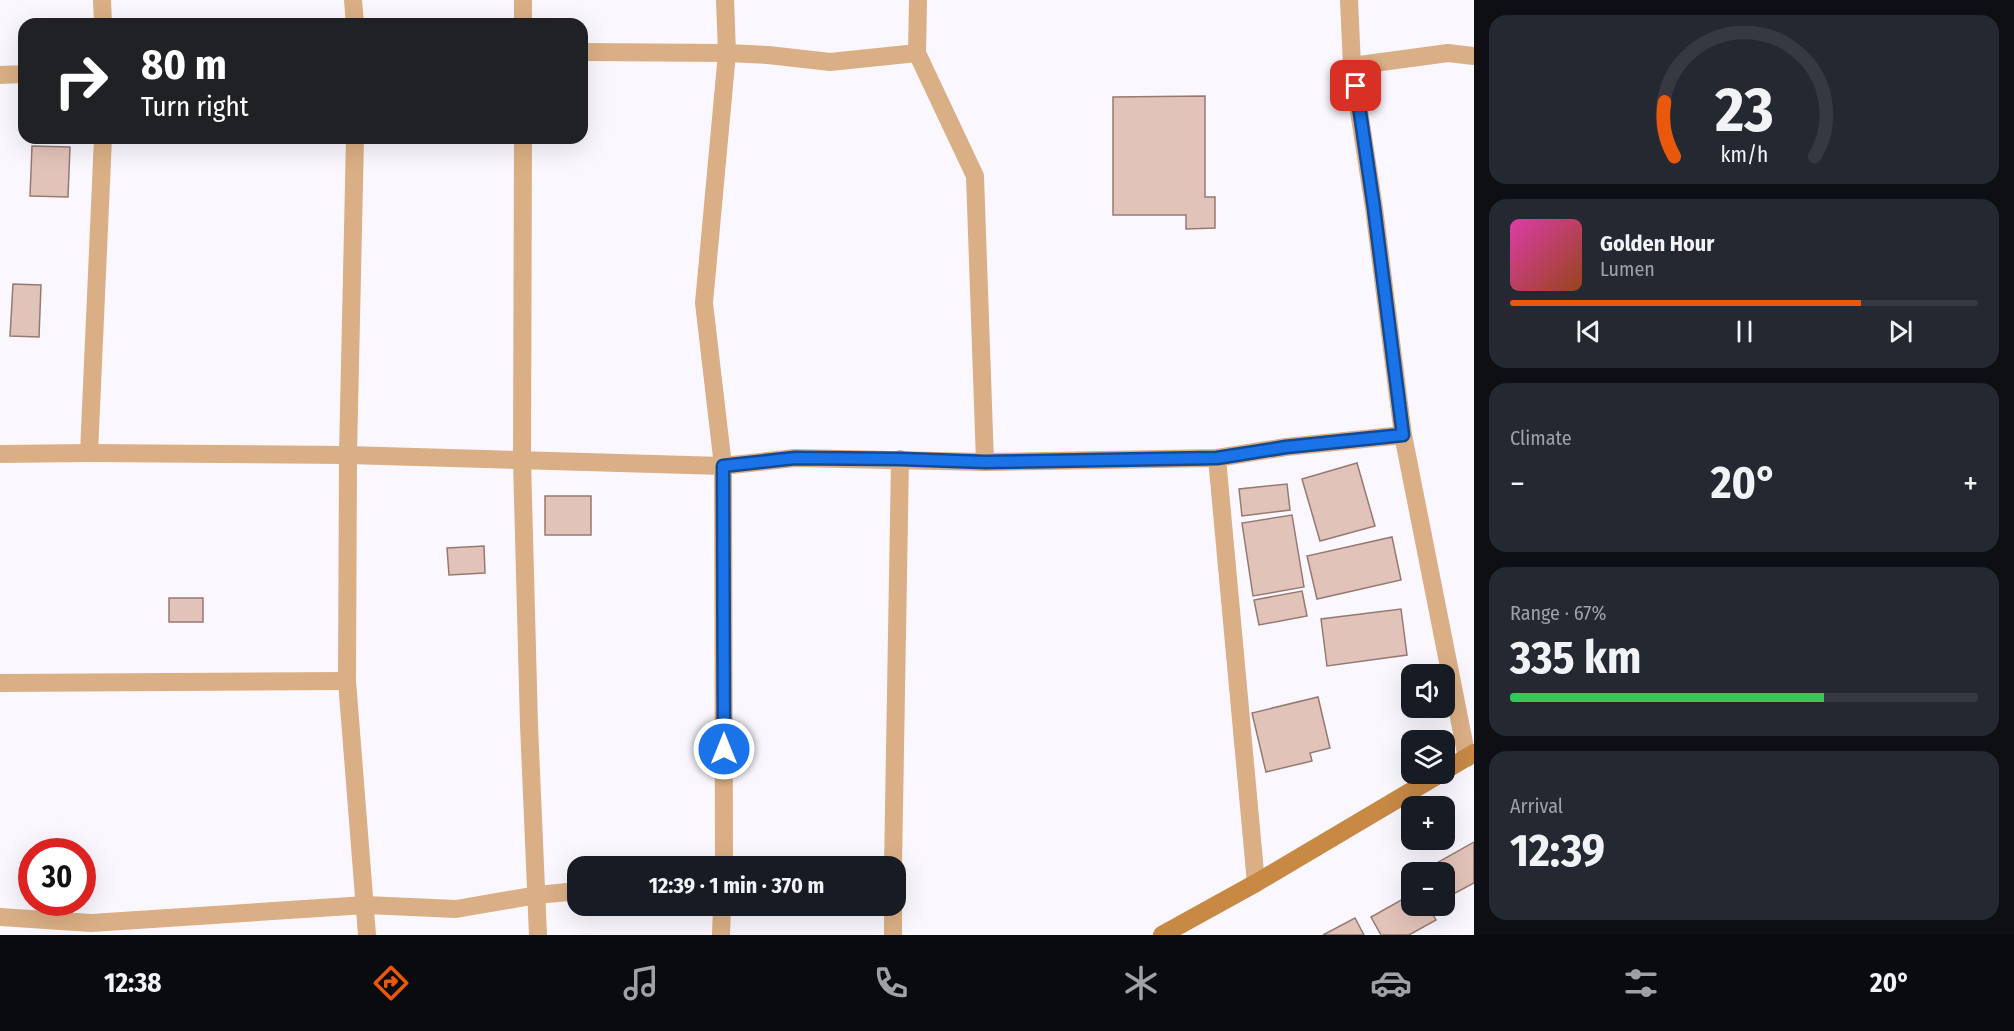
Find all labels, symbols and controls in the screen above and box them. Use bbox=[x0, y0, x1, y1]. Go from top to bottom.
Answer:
text: 80 m bbox=[141, 40, 227, 90]
icon: right bbox=[42, 42, 120, 120]
pin bbox=[1330, 60, 1381, 111]
icon: arrive bbox=[1339, 69, 1372, 102]
text: 23 bbox=[1714, 73, 1773, 148]
text: Turn right bbox=[141, 91, 249, 123]
text: km/h bbox=[1720, 142, 1768, 168]
text: Golden Hour bbox=[1600, 230, 1714, 257]
text: Lumen bbox=[1600, 257, 1655, 281]
icon: previous bbox=[1572, 315, 1605, 348]
icon: pause bbox=[1728, 315, 1761, 348]
icon: next bbox=[1884, 315, 1917, 348]
text: Climate bbox=[1510, 426, 1572, 450]
text: 20° bbox=[1711, 456, 1777, 510]
text: − bbox=[1510, 464, 1525, 504]
text: + bbox=[1963, 464, 1978, 504]
text: Range · 67% bbox=[1510, 601, 1606, 625]
text: 335 km bbox=[1510, 631, 1641, 685]
map controls bbox=[1401, 664, 1455, 916]
button: sound bbox=[1401, 664, 1455, 718]
position arrow bbox=[692, 717, 756, 781]
button: layers bbox=[1401, 730, 1455, 784]
text: Arrival bbox=[1510, 794, 1563, 818]
button: + bbox=[1401, 796, 1455, 850]
text: 12:39 bbox=[1510, 824, 1605, 878]
speed limit sign: 30 bbox=[18, 838, 96, 916]
button: − bbox=[1401, 862, 1455, 916]
text: 12:39 · 1 min · 370 m bbox=[649, 872, 824, 899]
icon: directions bbox=[370, 962, 412, 1004]
icon: music bbox=[620, 962, 662, 1004]
icon: phone bbox=[870, 962, 912, 1004]
icon: climate bbox=[1120, 962, 1162, 1004]
icon: car bbox=[1370, 962, 1412, 1004]
icon: filters bbox=[1620, 962, 1662, 1004]
text: 12:38 bbox=[104, 967, 162, 999]
text: 20° bbox=[1870, 967, 1910, 999]

